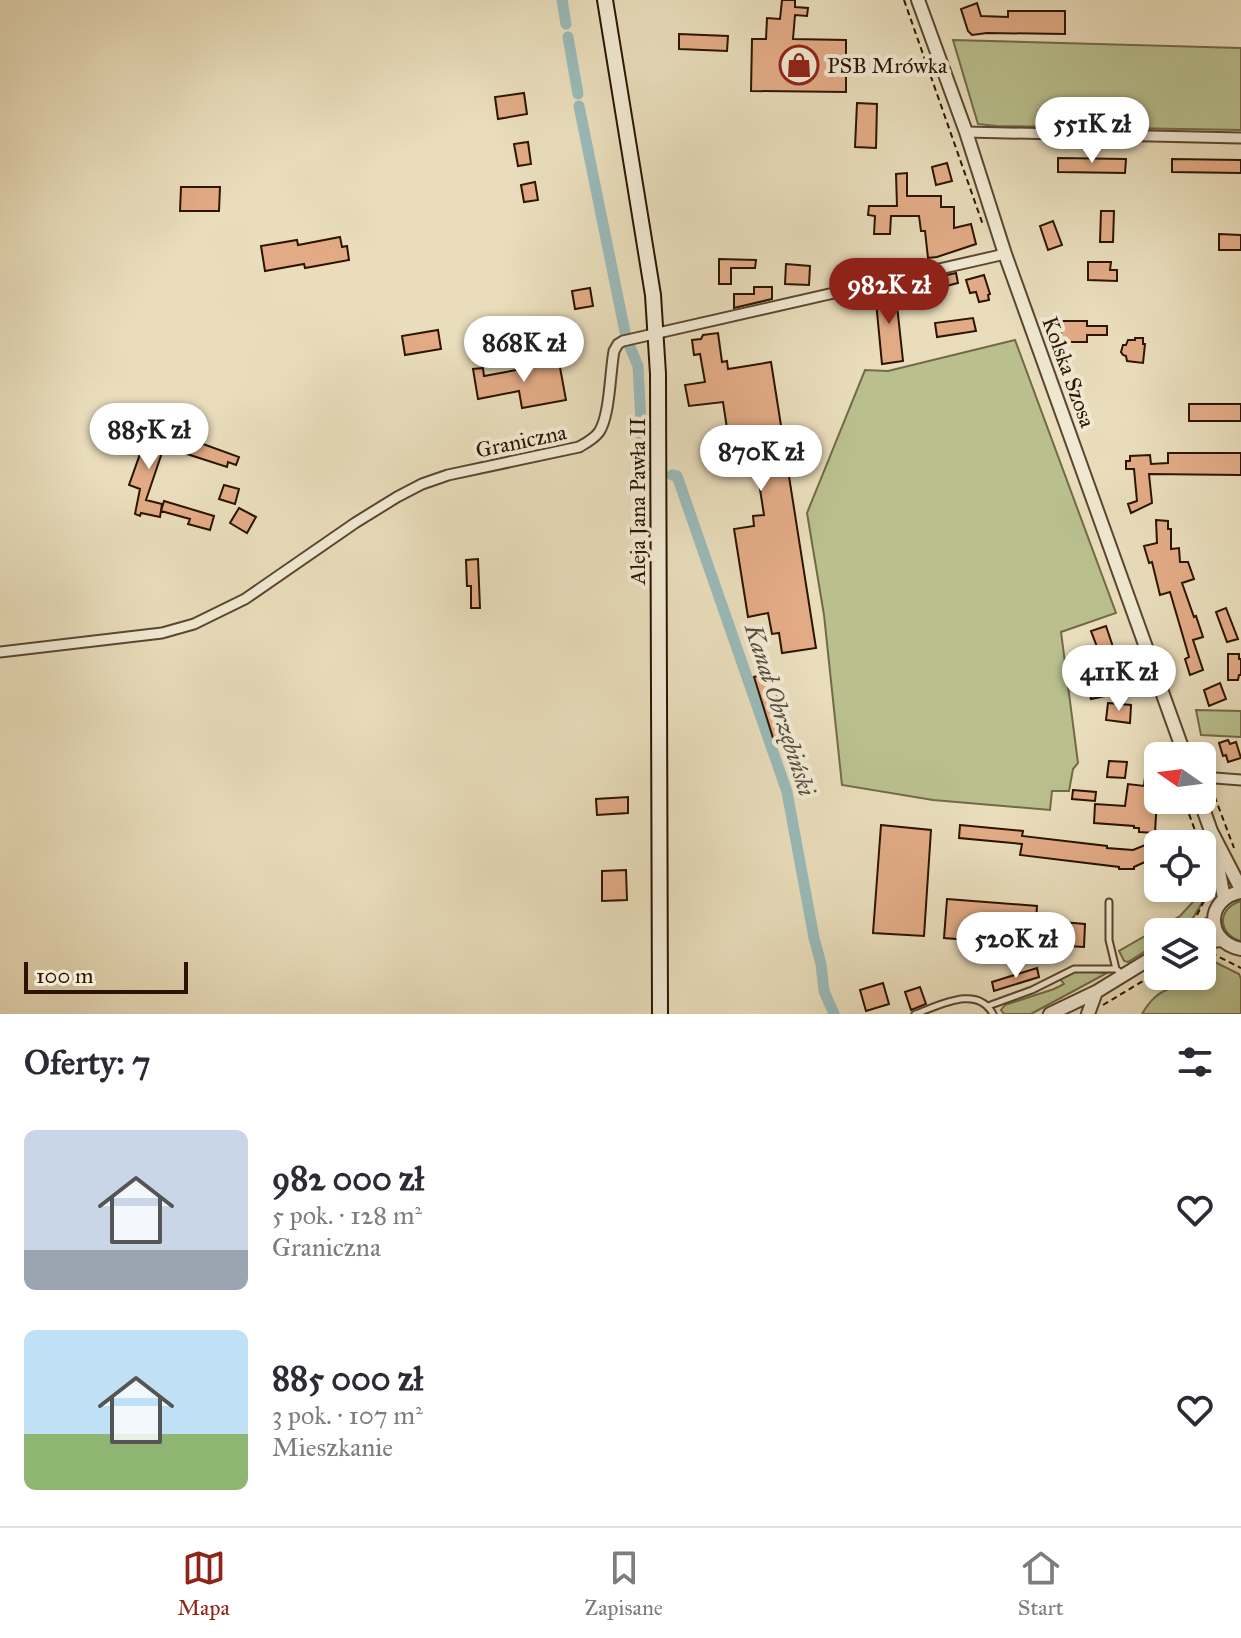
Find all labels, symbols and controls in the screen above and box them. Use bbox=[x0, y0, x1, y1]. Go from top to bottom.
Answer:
shop icon: PSB Mrówka bbox=[778, 44, 820, 86]
place label: PSB Mrówka bbox=[827, 52, 948, 79]
pin: 551K zł bbox=[1018, 97, 1166, 165]
text: 551K zł bbox=[1053, 107, 1131, 139]
pin: 982K zł bbox=[815, 258, 963, 326]
text: 982K zł bbox=[847, 268, 931, 300]
street label: Kolska Szosa bbox=[1036, 313, 1102, 432]
pin: 868K zł bbox=[450, 316, 598, 384]
text: 868K zł bbox=[482, 326, 566, 358]
pin: 885K zł bbox=[75, 403, 223, 471]
text: 885K zł bbox=[108, 413, 190, 445]
street label: Aleja Jana Pawła II bbox=[624, 417, 651, 586]
street label: Graniczna bbox=[473, 418, 570, 464]
pin: 870K zł bbox=[687, 425, 835, 493]
text: 870K zł bbox=[718, 435, 804, 467]
water label: Kanał Obrzębiński bbox=[738, 619, 822, 800]
pin: 411K zł bbox=[1045, 645, 1193, 713]
text: 411K zł bbox=[1080, 655, 1158, 687]
north arrow bbox=[1144, 742, 1216, 814]
map controls bbox=[1144, 742, 1216, 990]
button: locate bbox=[1144, 830, 1216, 902]
pin: 520K zł bbox=[942, 912, 1090, 980]
button: layers bbox=[1144, 918, 1216, 990]
text: 520K zł bbox=[974, 922, 1058, 954]
scale bar bbox=[24, 958, 188, 994]
text: 100 m bbox=[36, 962, 93, 989]
icon: filters bbox=[1173, 1040, 1217, 1084]
text: Oferty: 7 bbox=[24, 1042, 150, 1083]
text: 982 000 zł bbox=[272, 1158, 424, 1199]
icon: home bbox=[88, 1162, 184, 1258]
icon: heart bbox=[1173, 1188, 1217, 1232]
text: 5 pok. · 128 m² bbox=[272, 1199, 422, 1231]
text: Graniczna bbox=[272, 1231, 381, 1263]
text: 885 000 zł bbox=[272, 1358, 423, 1399]
icon: home bbox=[88, 1362, 184, 1458]
icon: heart bbox=[1173, 1388, 1217, 1432]
text: 3 pok. · 107 m² bbox=[272, 1399, 423, 1431]
text: Mieszkanie bbox=[272, 1431, 393, 1463]
tab: Mapa bbox=[177, 1546, 230, 1621]
tab: Zapisane bbox=[585, 1546, 663, 1621]
tab: Start bbox=[1018, 1546, 1064, 1621]

